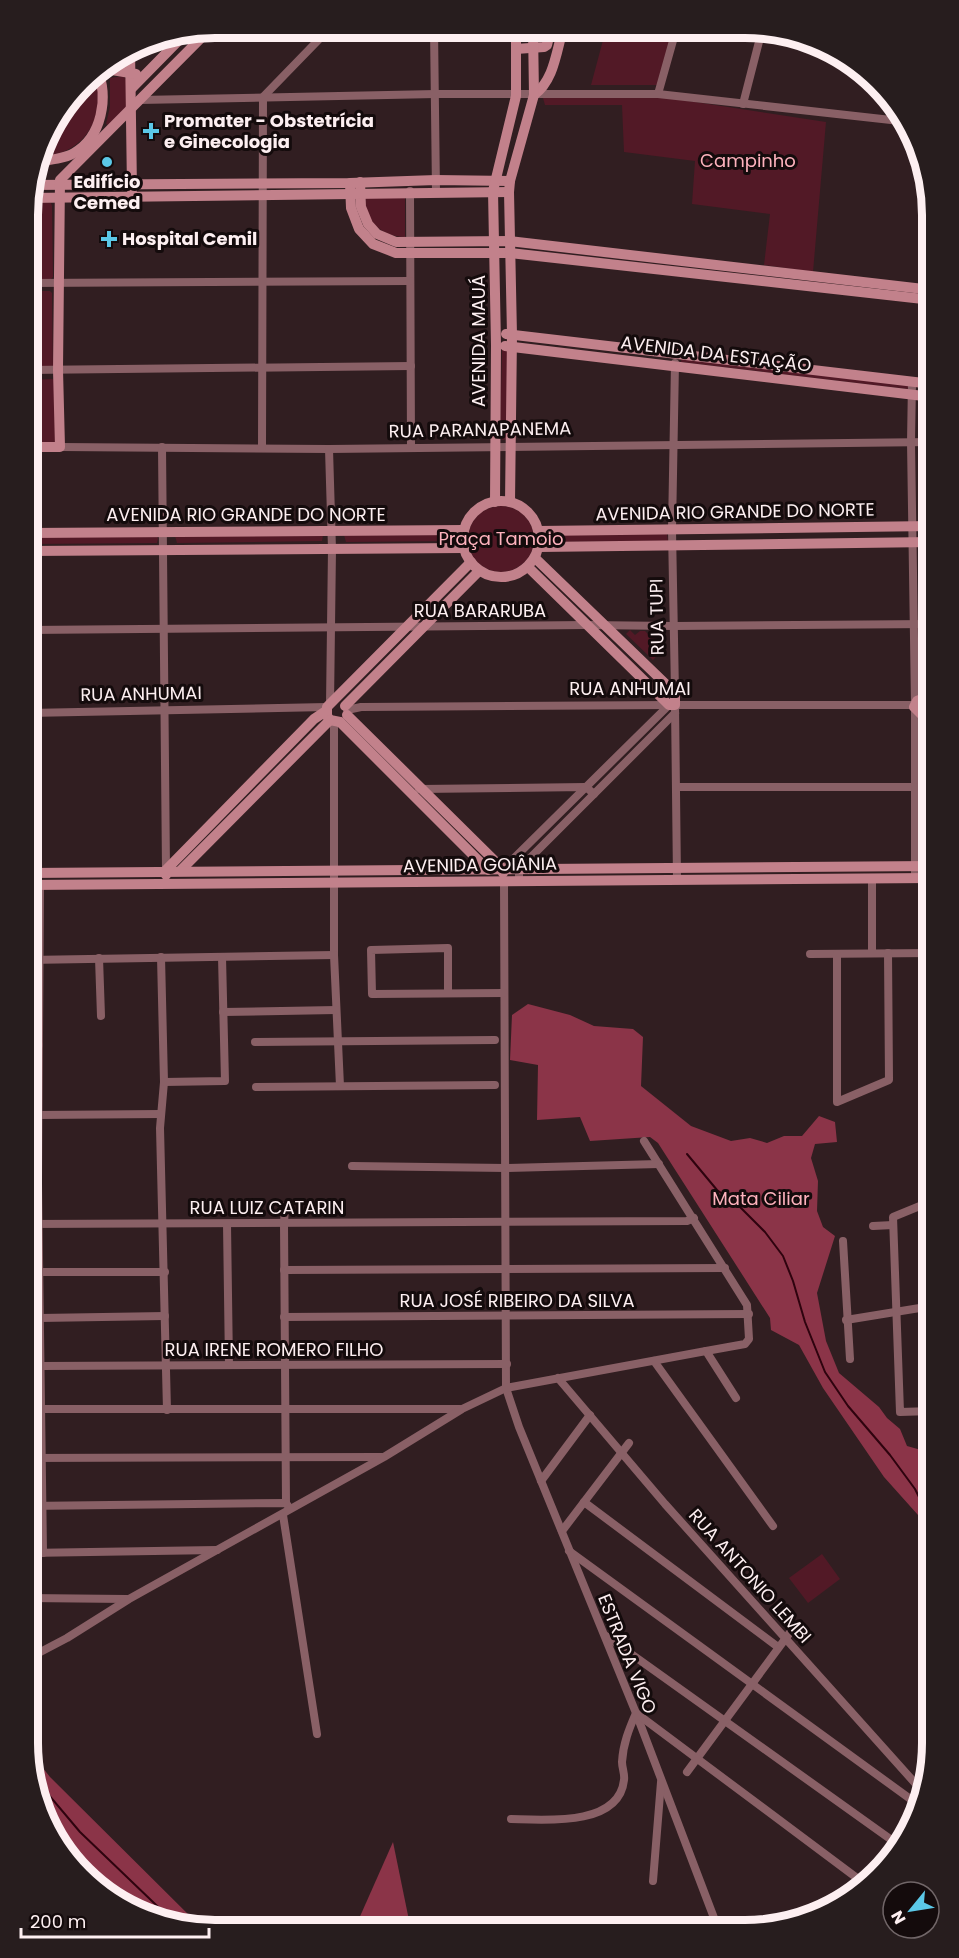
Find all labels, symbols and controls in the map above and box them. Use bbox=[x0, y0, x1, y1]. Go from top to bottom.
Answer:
place label: Promater - Obstetrícia e Ginecologia bbox=[164, 108, 374, 154]
marker: Promater - Obstetrícia e Ginecologia bbox=[142, 122, 160, 140]
park label: Campinho bbox=[700, 148, 796, 173]
marker: Edifício Cemed bbox=[100, 155, 114, 169]
place label: Edifício Cemed bbox=[73, 169, 141, 215]
place label: Hospital Cemil bbox=[122, 226, 257, 251]
marker: Hospital Cemil bbox=[100, 230, 118, 248]
street label: AVENIDA MAUÁ bbox=[466, 275, 491, 407]
street label: AVENIDA DA ESTAÇÃO bbox=[619, 329, 813, 378]
street label: RUA PARANAPANEMA bbox=[389, 415, 571, 444]
street label: AVENIDA RIO GRANDE DO NORTE bbox=[595, 497, 875, 526]
street label: AVENIDA RIO GRANDE DO NORTE bbox=[106, 502, 386, 527]
park label: Praça Tamoio bbox=[438, 526, 564, 551]
street label: RUA TUPI bbox=[643, 578, 670, 656]
street label: RUA BARARUBA bbox=[414, 598, 546, 623]
street label: RUA ANHUMAI bbox=[569, 676, 691, 701]
street label: RUA ANHUMAI bbox=[80, 680, 202, 707]
street label: AVENIDA GOIÂNIA bbox=[403, 851, 557, 878]
park label: Mata Ciliar bbox=[712, 1186, 810, 1211]
street label: RUA LUIZ CATARIN bbox=[190, 1195, 344, 1220]
street label: RUA JOSÉ RIBEIRO DA SILVA bbox=[399, 1288, 635, 1313]
street label: RUA IRENE ROMERO FILHO bbox=[165, 1337, 383, 1362]
street label: RUA ANTONIO LEMBI bbox=[683, 1503, 817, 1648]
street label: ESTRADA VIGO bbox=[592, 1590, 663, 1717]
north arrow bbox=[881, 1880, 941, 1940]
scale bar bbox=[21, 1901, 208, 1939]
text: N bbox=[885, 1906, 911, 1928]
text: 200 m bbox=[30, 1909, 86, 1934]

